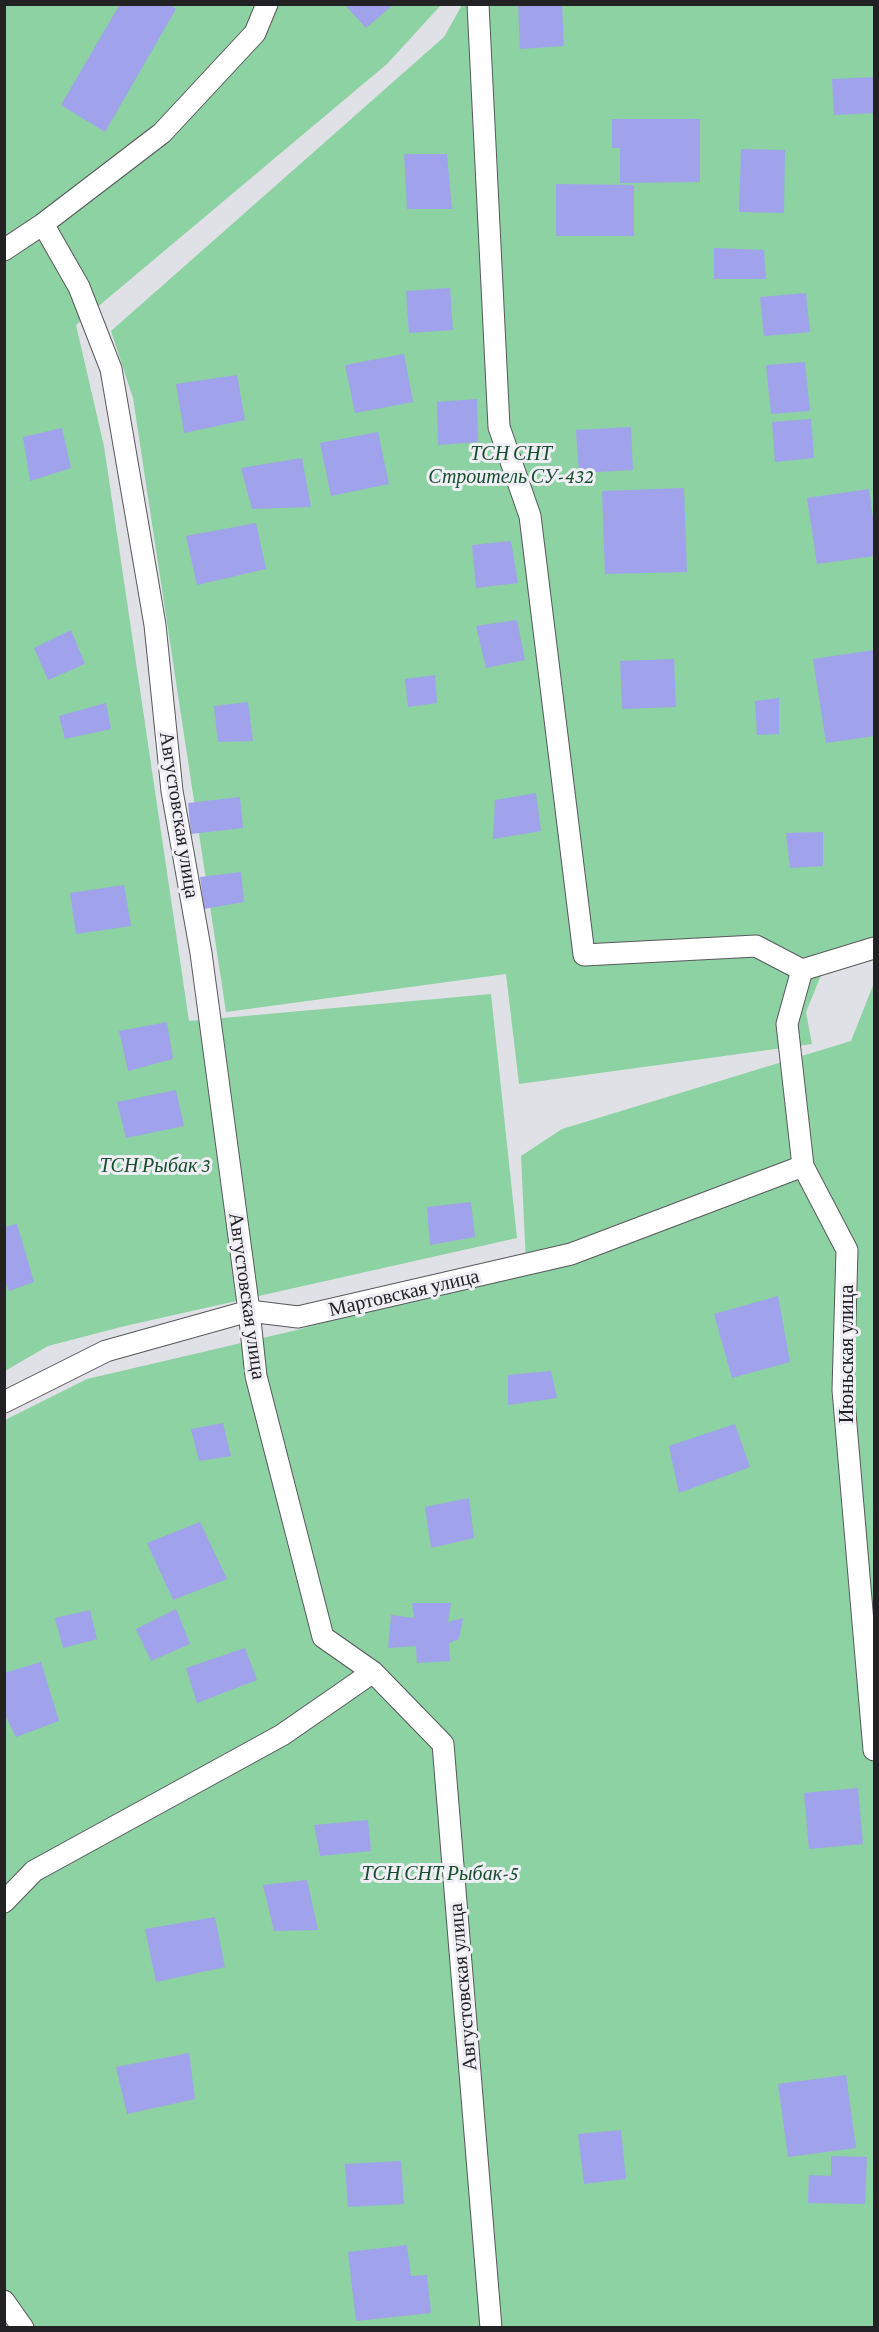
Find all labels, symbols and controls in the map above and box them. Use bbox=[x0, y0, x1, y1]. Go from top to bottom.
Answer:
park label: ТСН СНТ Строитель СУ-432 bbox=[428, 442, 594, 489]
street label: Августовская улица bbox=[154, 730, 204, 900]
park label: ТСН Рыбак 3 bbox=[99, 1154, 211, 1178]
street label: Августовская улица bbox=[223, 1211, 271, 1381]
street label: Мартовская улица bbox=[326, 1264, 482, 1322]
street label: Июньская улица bbox=[835, 1285, 859, 1423]
park label: ТСН СНТ Рыбак-5 bbox=[361, 1862, 519, 1886]
street label: Августовская улица bbox=[444, 1902, 482, 2072]

